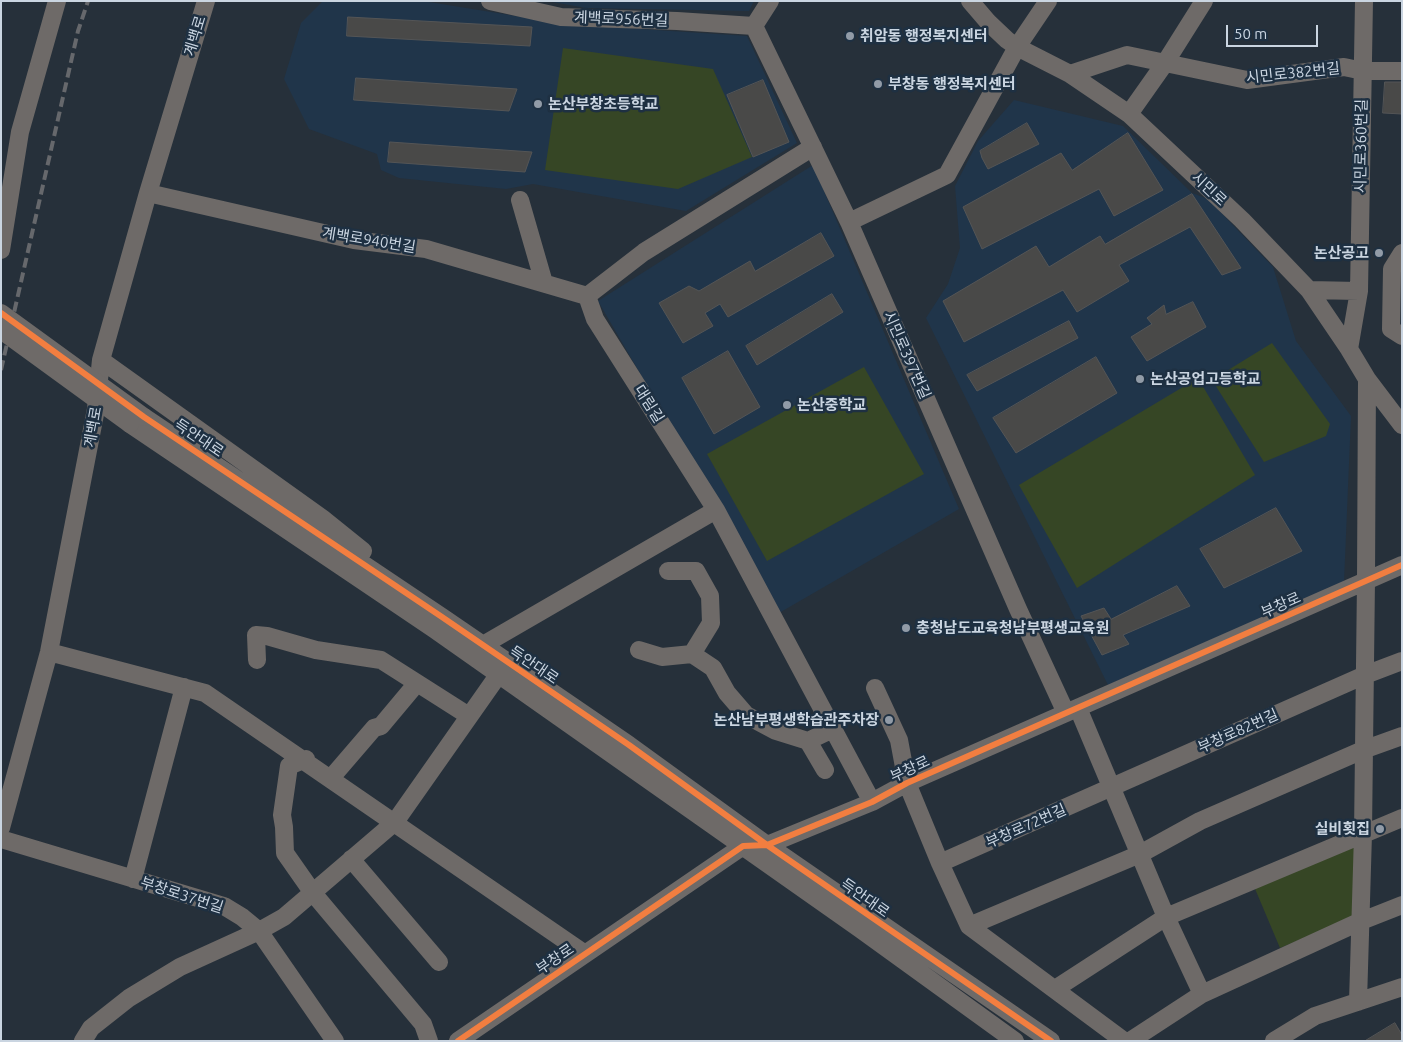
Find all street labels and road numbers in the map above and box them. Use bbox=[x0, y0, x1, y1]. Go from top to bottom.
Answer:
street label: 계백로956번길 bbox=[574, 8, 668, 30]
street label: 계백로 bbox=[180, 14, 210, 58]
street label: 시민로382번길 bbox=[1245, 59, 1341, 87]
street label: 시민로360번길 bbox=[1351, 99, 1371, 193]
street label: 시민로 bbox=[1188, 168, 1230, 210]
street label: 계백로940번길 bbox=[321, 224, 417, 256]
street label: 시민로397번길 bbox=[880, 308, 934, 402]
street label: 대림길 bbox=[630, 382, 668, 426]
street label: 계백로 bbox=[81, 405, 105, 449]
street label: 득안대로 bbox=[171, 415, 227, 461]
street label: 부창로 bbox=[1258, 588, 1304, 622]
street label: 득안대로 bbox=[506, 642, 562, 688]
street label: 부창로82번길 bbox=[1195, 705, 1281, 757]
street label: 부창로 bbox=[887, 752, 933, 786]
street label: 부창로72번길 bbox=[983, 800, 1069, 852]
street label: 부창로37번길 bbox=[138, 873, 226, 917]
street label: 득안대로 bbox=[837, 875, 893, 921]
street label: 부창로 bbox=[533, 940, 577, 978]

